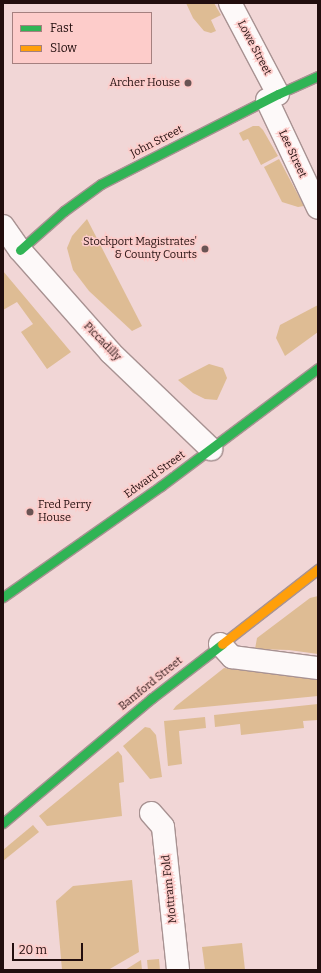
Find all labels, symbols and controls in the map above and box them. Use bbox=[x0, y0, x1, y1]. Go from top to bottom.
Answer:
legend bbox=[12, 12, 152, 64]
street label: Lowe Street bbox=[234, 18, 274, 78]
text: Fast bbox=[50, 21, 73, 35]
text: Slow bbox=[50, 41, 77, 55]
place label: Archer House bbox=[109, 76, 180, 90]
marker: Archer House bbox=[183, 78, 193, 88]
street label: John Street bbox=[129, 123, 185, 161]
street label: Lee Street bbox=[275, 128, 309, 180]
place label: Stockport Magistrates' & County Courts bbox=[83, 236, 197, 262]
marker: Stockport Magistrates' & County Courts bbox=[200, 244, 210, 254]
street label: Piccadilly bbox=[80, 320, 124, 364]
street label: Edward Street bbox=[122, 449, 188, 501]
place label: Fred Perry House bbox=[38, 499, 91, 525]
marker: Fred Perry House bbox=[25, 507, 35, 517]
street label: Bamford Street bbox=[117, 654, 185, 714]
street label: Mottram Fold bbox=[160, 854, 180, 924]
scale bar bbox=[14, 935, 85, 961]
text: 20 m bbox=[19, 943, 47, 957]

